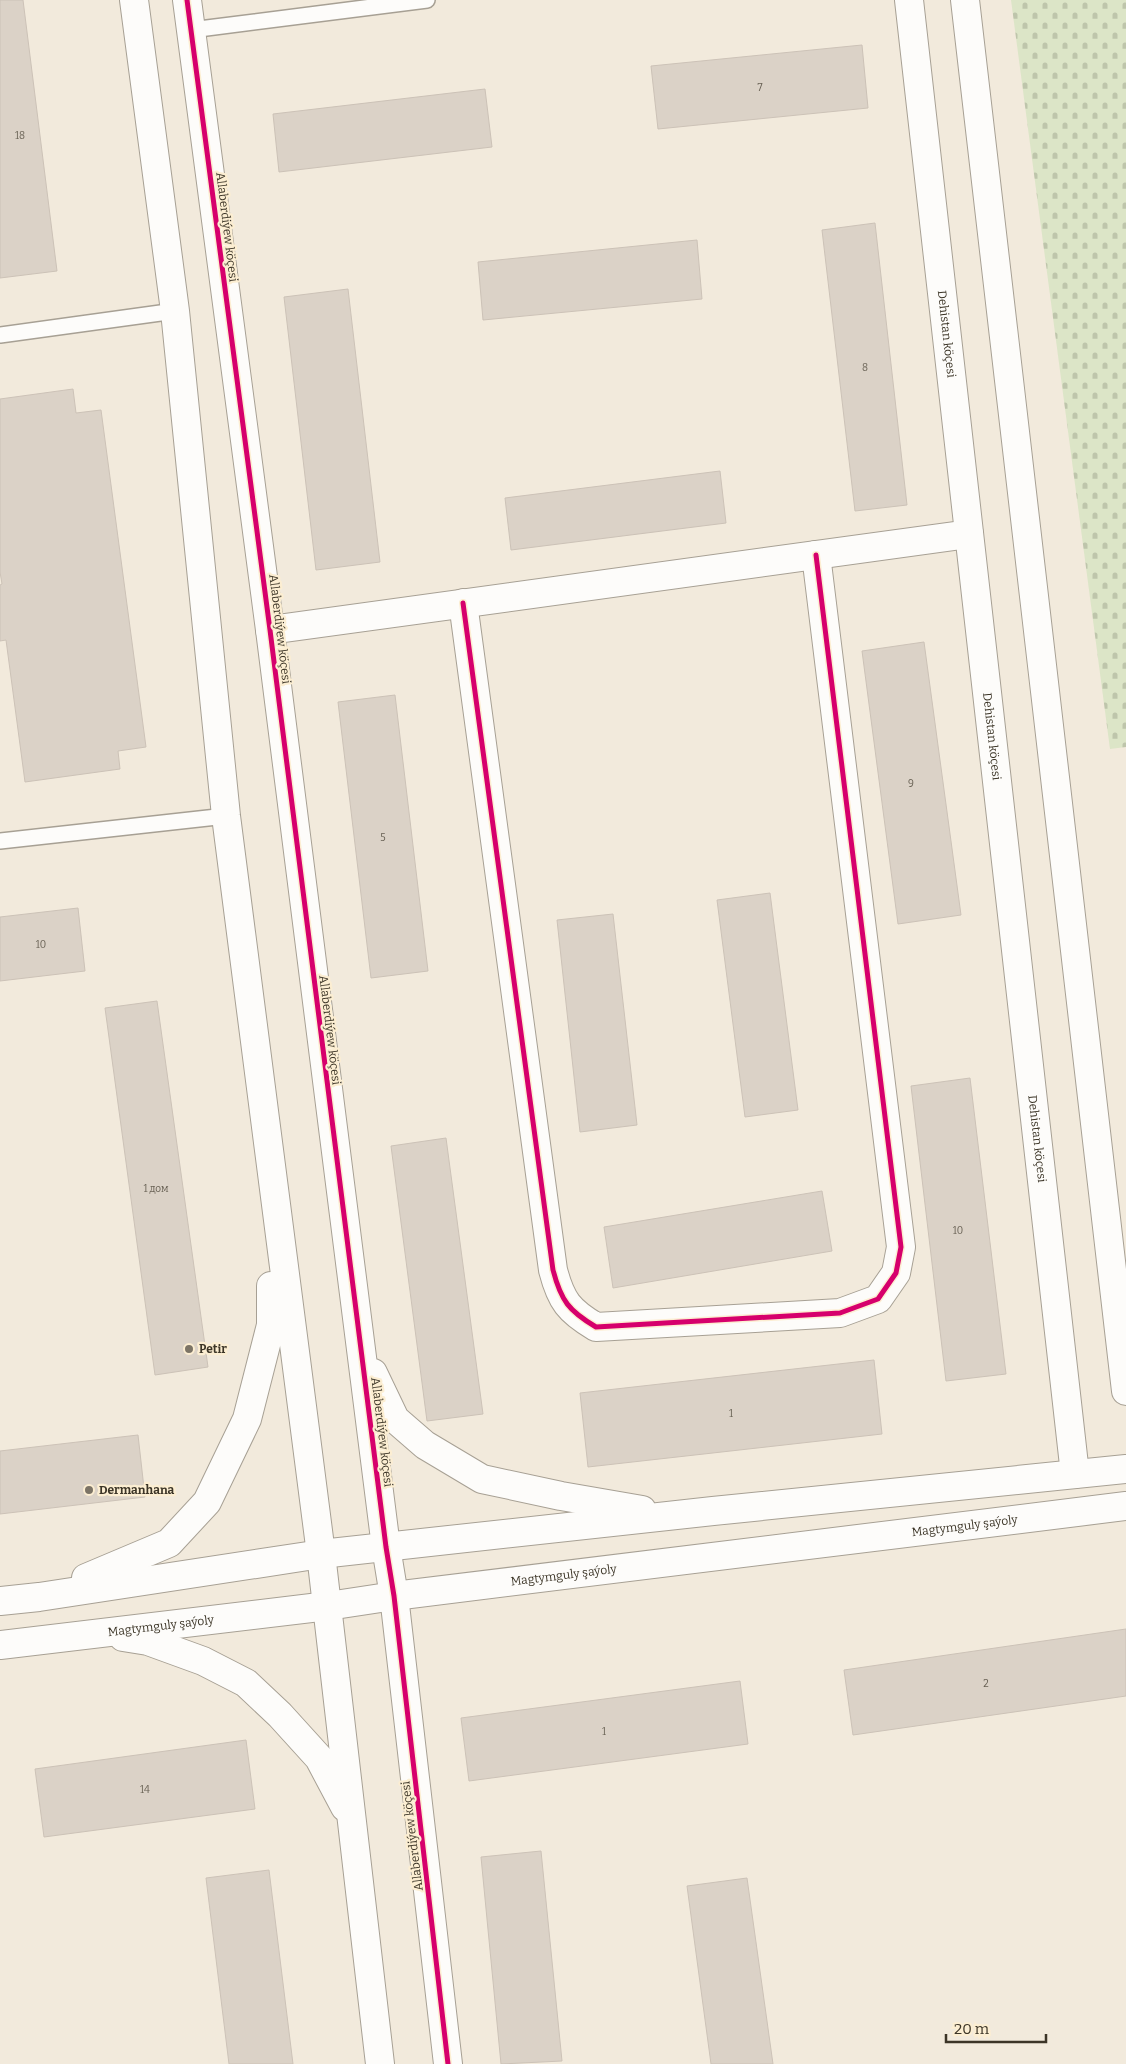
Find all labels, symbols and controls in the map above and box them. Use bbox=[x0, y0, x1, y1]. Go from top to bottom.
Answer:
house number: 7 bbox=[757, 82, 763, 94]
house number: 18 bbox=[15, 130, 25, 142]
street label: Allaberdiýew köçesi bbox=[213, 171, 241, 283]
street label: Dehistan köçesi bbox=[935, 289, 959, 379]
house number: 8 bbox=[862, 362, 868, 374]
street label: Allaberdiýew köçesi bbox=[266, 573, 294, 685]
street label: Dehistan köçesi bbox=[980, 692, 1004, 781]
house number: 9 bbox=[908, 778, 914, 790]
house number: 5 bbox=[380, 832, 386, 844]
house number: 10 bbox=[36, 939, 46, 951]
street label: Allaberdiýew köçesi bbox=[316, 974, 344, 1086]
street label: Dehistan köçesi bbox=[1025, 1094, 1049, 1184]
house number: 1 дом bbox=[143, 1183, 169, 1195]
house number: 10 bbox=[953, 1225, 963, 1237]
place label: Petir bbox=[199, 1342, 227, 1356]
marker: Petir bbox=[183, 1343, 195, 1355]
street label: Allaberdiýew köçesi bbox=[368, 1376, 396, 1488]
house number: 1 bbox=[729, 1408, 733, 1420]
place label: Dermanhana bbox=[99, 1483, 175, 1497]
marker: Dermanhana bbox=[83, 1484, 95, 1496]
street label: Magtymguly şaýoly bbox=[911, 1512, 1019, 1539]
street label: Magtymguly şaýoly bbox=[510, 1562, 618, 1589]
street label: Magtymguly şaýoly bbox=[107, 1613, 215, 1639]
house number: 2 bbox=[983, 1678, 989, 1690]
house number: 1 bbox=[602, 1726, 606, 1738]
street label: Allaberdiýew köçesi bbox=[398, 1780, 426, 1892]
house number: 14 bbox=[140, 1784, 150, 1796]
scale bar bbox=[946, 2012, 1046, 2044]
text: 20 m bbox=[954, 2020, 990, 2038]

